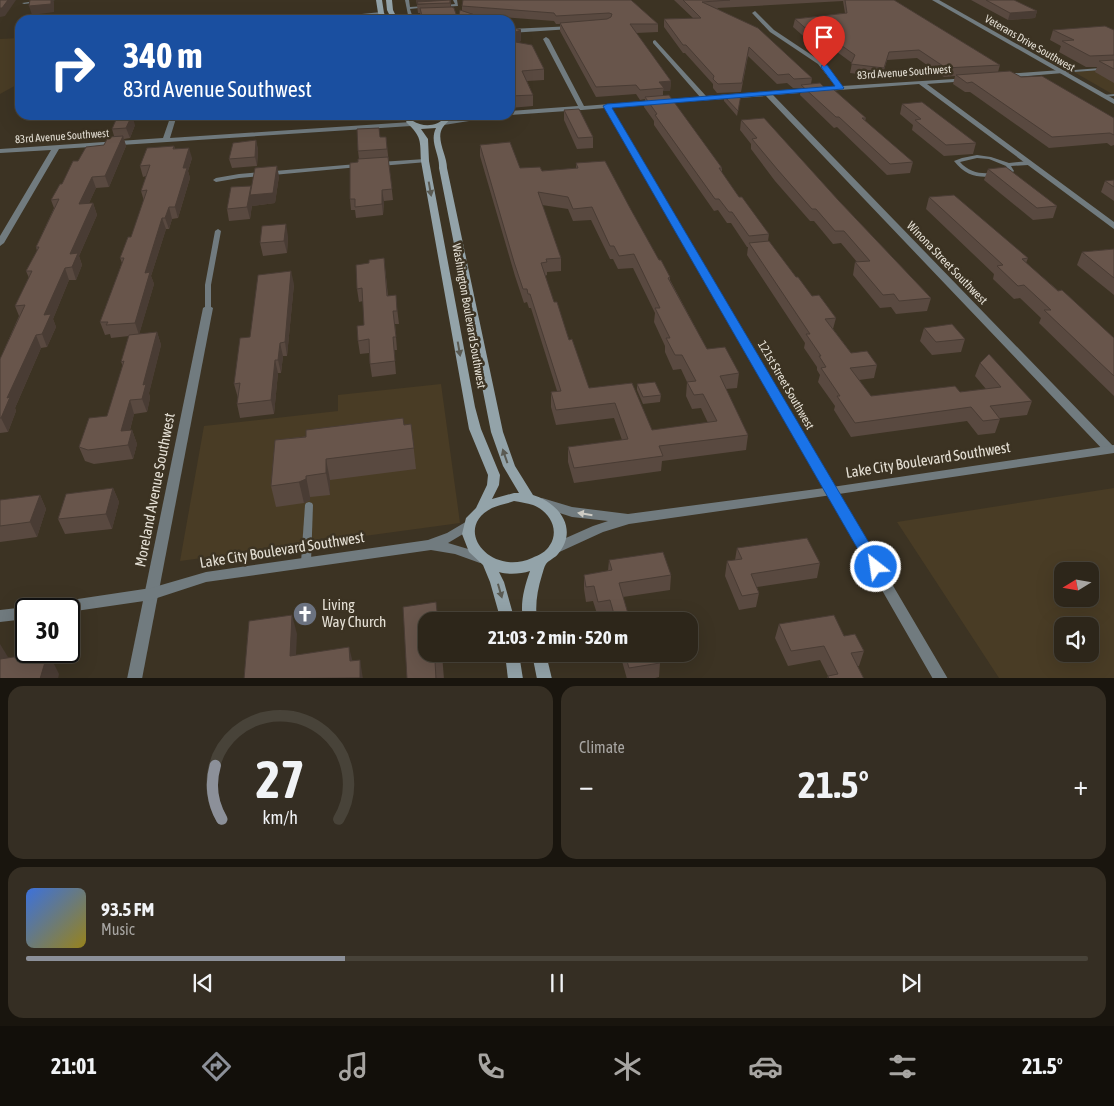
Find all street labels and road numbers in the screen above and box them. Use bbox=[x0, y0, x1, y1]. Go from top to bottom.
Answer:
street label: Veterans Drive Southwest bbox=[983, 12, 1077, 74]
street label: 83rd Avenue Southwest bbox=[857, 63, 951, 81]
street label: 83rd Avenue Southwest bbox=[15, 127, 109, 145]
street label: Winona Street Southwest bbox=[904, 219, 991, 308]
street label: Washington Boulevard Southwest bbox=[449, 242, 489, 390]
street label: 121st Street Southwest bbox=[755, 338, 817, 432]
street label: Moreland Avenue Southwest bbox=[131, 411, 178, 568]
street label: Lake City Boulevard Southwest bbox=[844, 438, 1012, 481]
street label: Lake City Boulevard Southwest bbox=[198, 528, 366, 571]

